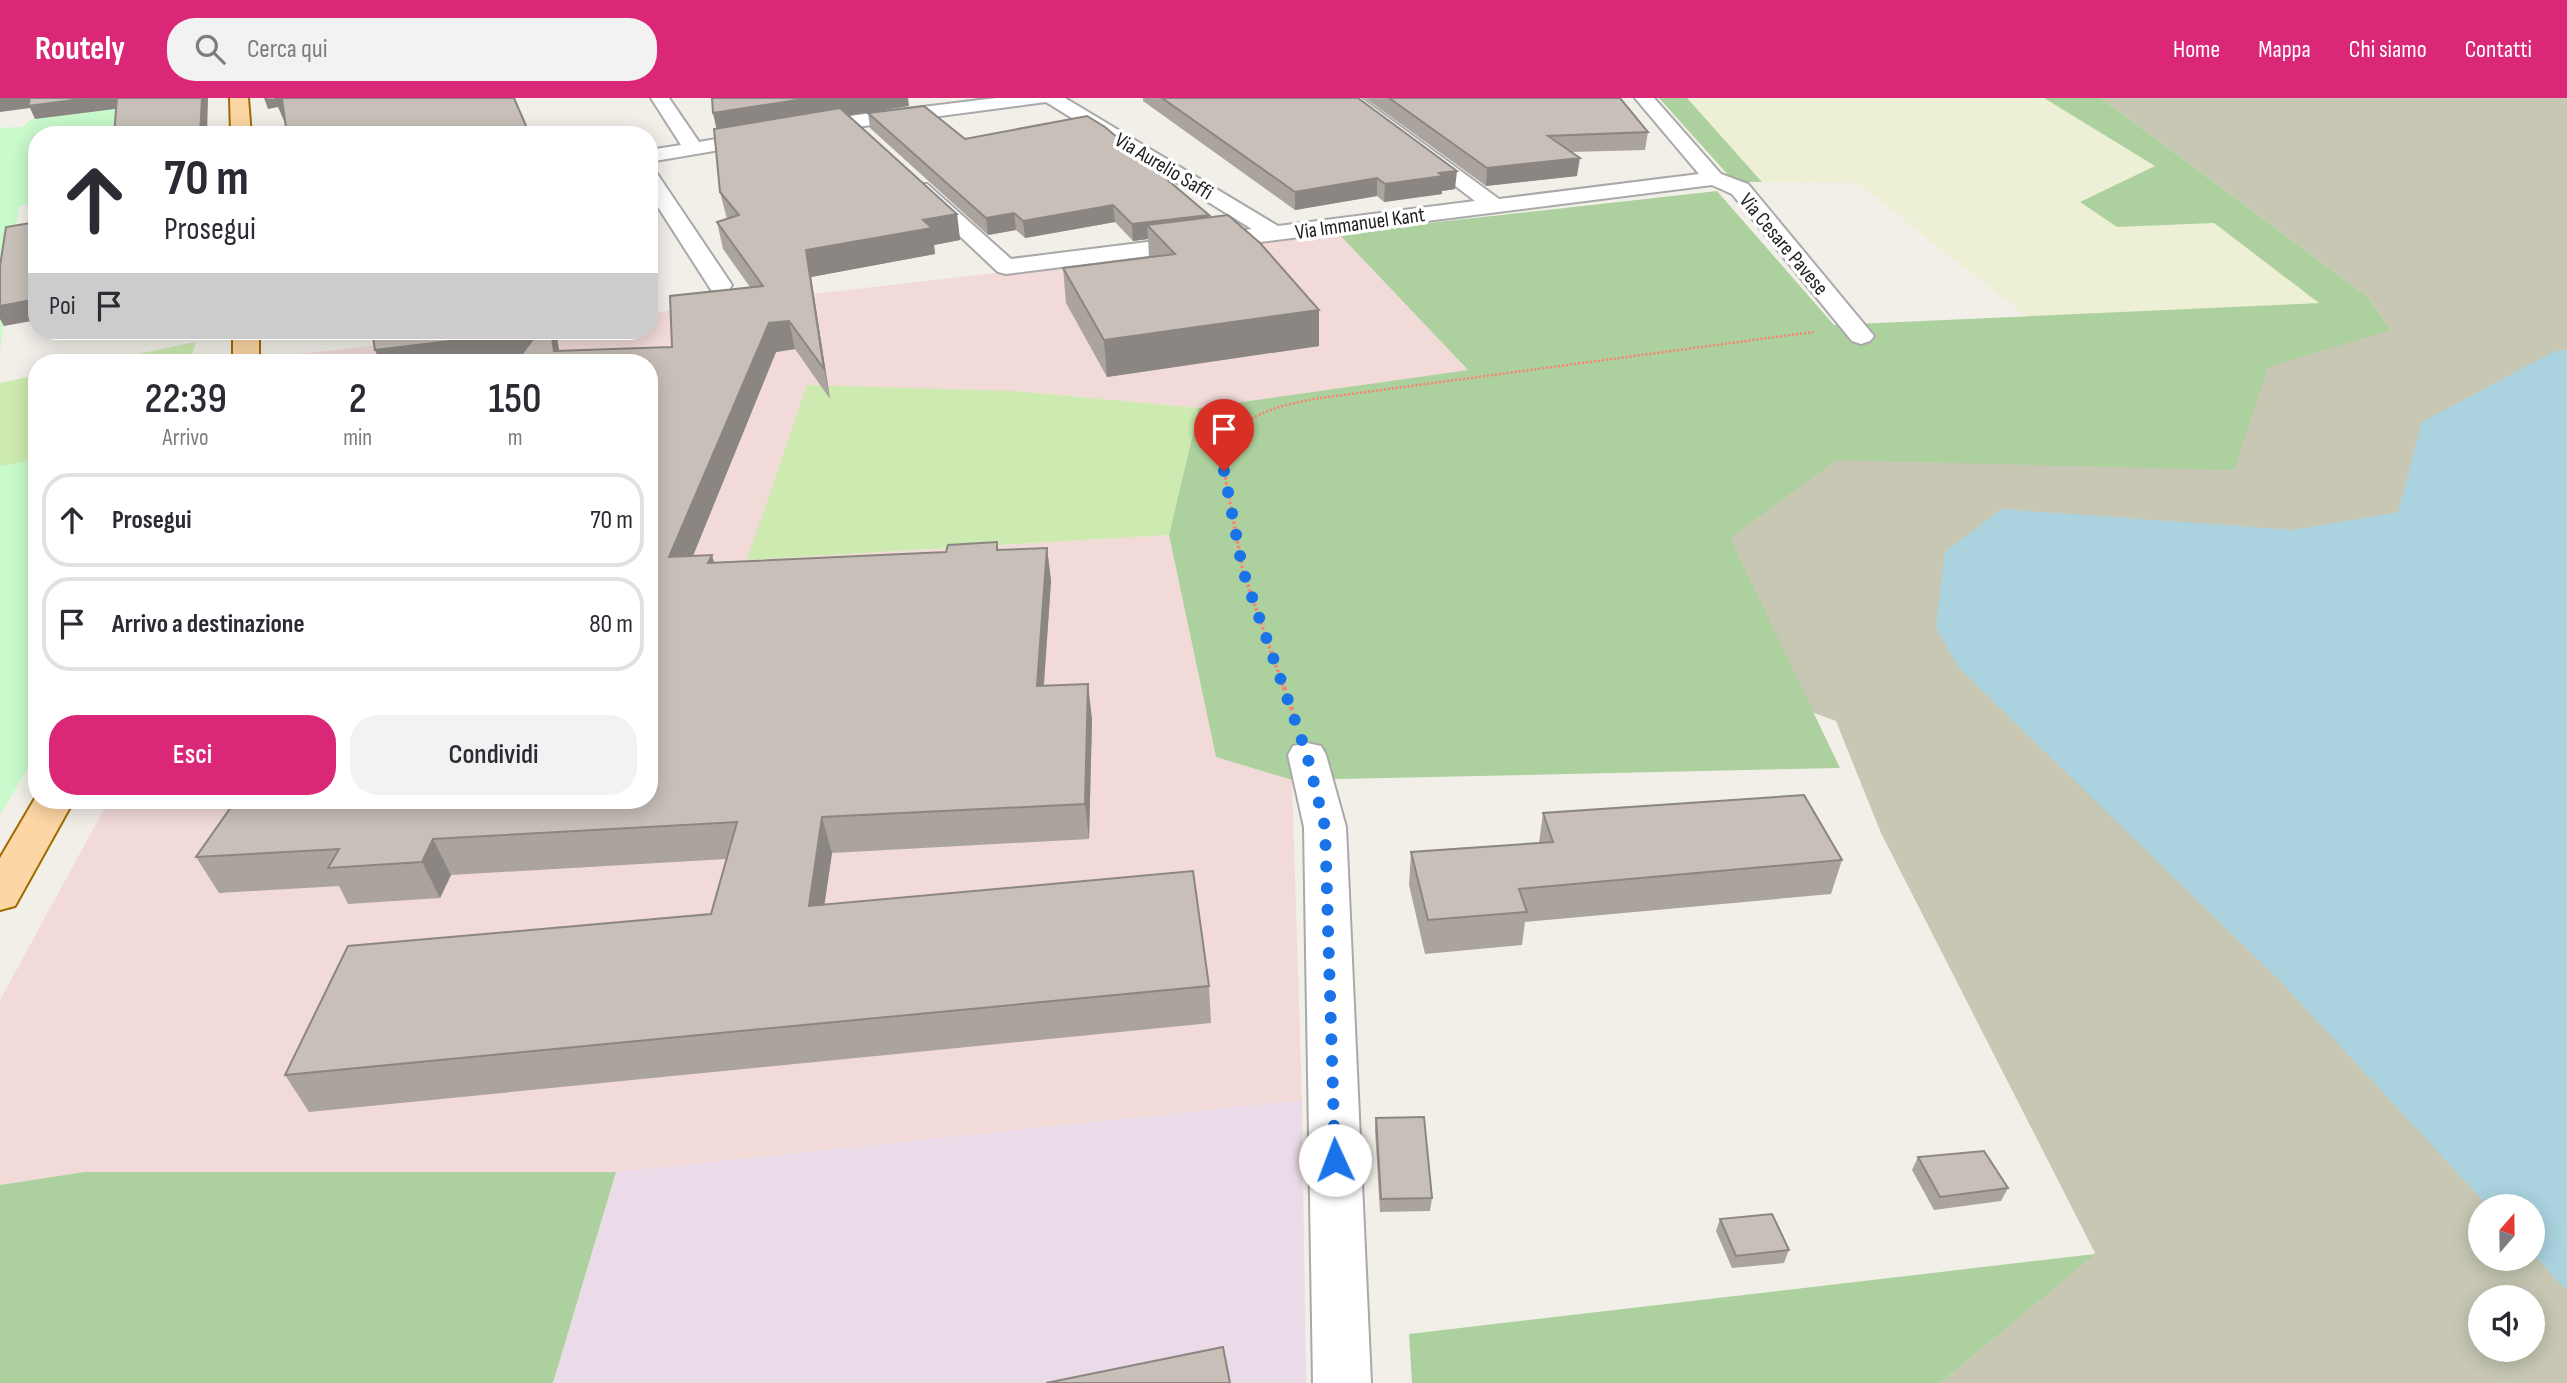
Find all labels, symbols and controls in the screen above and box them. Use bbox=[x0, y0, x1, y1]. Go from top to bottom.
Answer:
search box bbox=[167, 18, 657, 81]
text: Routely bbox=[35, 29, 125, 69]
icon: search bbox=[191, 30, 229, 68]
text: Cerca qui bbox=[247, 34, 328, 65]
text: Home bbox=[2173, 35, 2220, 64]
text: Mappa bbox=[2258, 35, 2311, 64]
text: Chi siamo bbox=[2349, 35, 2427, 64]
text: Contatti bbox=[2465, 35, 2532, 64]
street label: Via Aurelio Saffi bbox=[1110, 127, 1217, 205]
text: 70 m bbox=[164, 150, 249, 209]
icon: ahead bbox=[49, 154, 140, 245]
street label: Via Cesare Pavese bbox=[1734, 188, 1833, 300]
street label: Via Immanuel Kant bbox=[1294, 202, 1426, 245]
text: Prosegui bbox=[164, 210, 256, 249]
icon: arrive bbox=[90, 287, 128, 325]
text: Poi bbox=[49, 291, 76, 322]
text: 22:39 bbox=[144, 374, 227, 425]
text: 2 bbox=[349, 374, 367, 425]
text: 150 bbox=[489, 374, 542, 425]
pin bbox=[1194, 399, 1254, 471]
icon: arrive bbox=[1205, 410, 1243, 448]
text: Arrivo bbox=[163, 424, 209, 452]
text: min bbox=[343, 424, 372, 452]
text: m bbox=[508, 424, 522, 452]
icon: ahead bbox=[53, 501, 91, 539]
text: Prosegui bbox=[112, 505, 191, 536]
text: 70 m bbox=[590, 505, 633, 536]
icon: arrive bbox=[53, 605, 91, 643]
text: Arrivo a destinazione bbox=[112, 609, 305, 640]
text: 80 m bbox=[589, 609, 633, 640]
button: Esci bbox=[49, 715, 336, 795]
button: Condividi bbox=[350, 715, 637, 795]
position arrow bbox=[1298, 1123, 1372, 1197]
north arrow bbox=[2468, 1194, 2544, 1270]
map controls bbox=[2468, 1194, 2545, 1362]
button: sound bbox=[2468, 1285, 2545, 1362]

